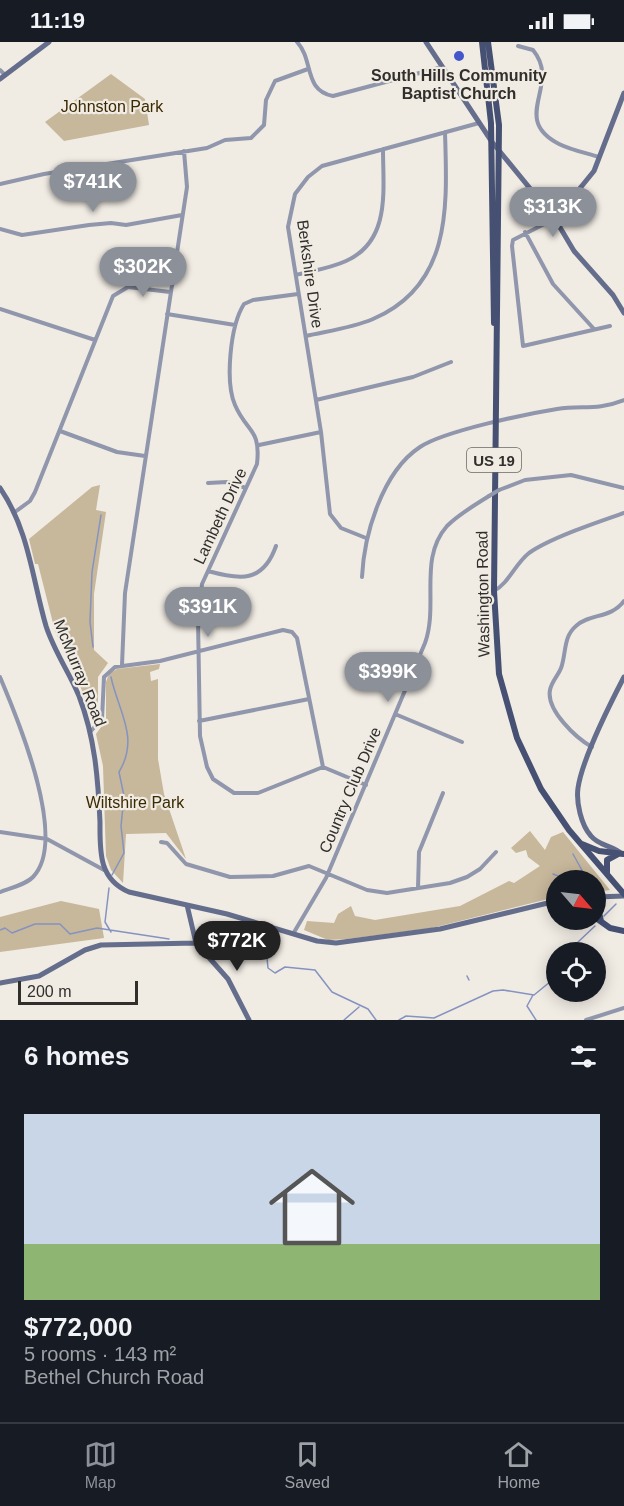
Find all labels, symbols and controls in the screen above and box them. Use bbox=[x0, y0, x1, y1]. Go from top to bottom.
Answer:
text: 11:19 bbox=[30, 8, 85, 33]
marker: South Hills Community Baptist Church bbox=[452, 49, 466, 63]
place label: South Hills Community Baptist Church bbox=[371, 67, 547, 102]
park label: Johnston Park bbox=[61, 98, 164, 115]
pin: $741K bbox=[51, 162, 135, 213]
text: $741K bbox=[64, 170, 122, 192]
pin: $313K bbox=[511, 187, 595, 238]
text: $313K bbox=[524, 195, 582, 217]
street label: Berkshire Drive bbox=[294, 219, 326, 329]
pin: $302K bbox=[101, 247, 185, 298]
text: $302K bbox=[114, 255, 172, 277]
road number: US 19 bbox=[467, 448, 521, 472]
street label: Lambeth Drive bbox=[190, 465, 250, 567]
street label: Washington Road bbox=[473, 531, 493, 657]
pin: $391K bbox=[166, 587, 250, 638]
text: $391K bbox=[179, 595, 237, 617]
street label: McMurray Road bbox=[51, 617, 109, 729]
pin: $399K bbox=[346, 652, 430, 703]
text: $399K bbox=[359, 660, 417, 682]
street label: Country Club Drive bbox=[316, 724, 384, 856]
park label: Wiltshire Park bbox=[86, 794, 185, 811]
north arrow bbox=[546, 870, 606, 930]
map controls bbox=[546, 870, 606, 1002]
pin: $772K bbox=[195, 921, 279, 972]
text: $772K bbox=[208, 929, 266, 951]
button: locate bbox=[546, 942, 606, 1002]
scale bar bbox=[18, 978, 138, 1006]
text: 200 m bbox=[27, 983, 71, 1000]
icon: filters bbox=[567, 1040, 600, 1073]
text: 6 homes bbox=[24, 1041, 130, 1071]
icon: home bbox=[258, 1153, 366, 1261]
text: $772,000 bbox=[24, 1312, 132, 1342]
text: 5 rooms · 143 m² bbox=[24, 1343, 176, 1365]
text: Bethel Church Road bbox=[24, 1366, 204, 1388]
tab: Map bbox=[84, 1438, 117, 1492]
tab: Saved bbox=[284, 1438, 330, 1492]
tab: Home bbox=[497, 1438, 540, 1492]

